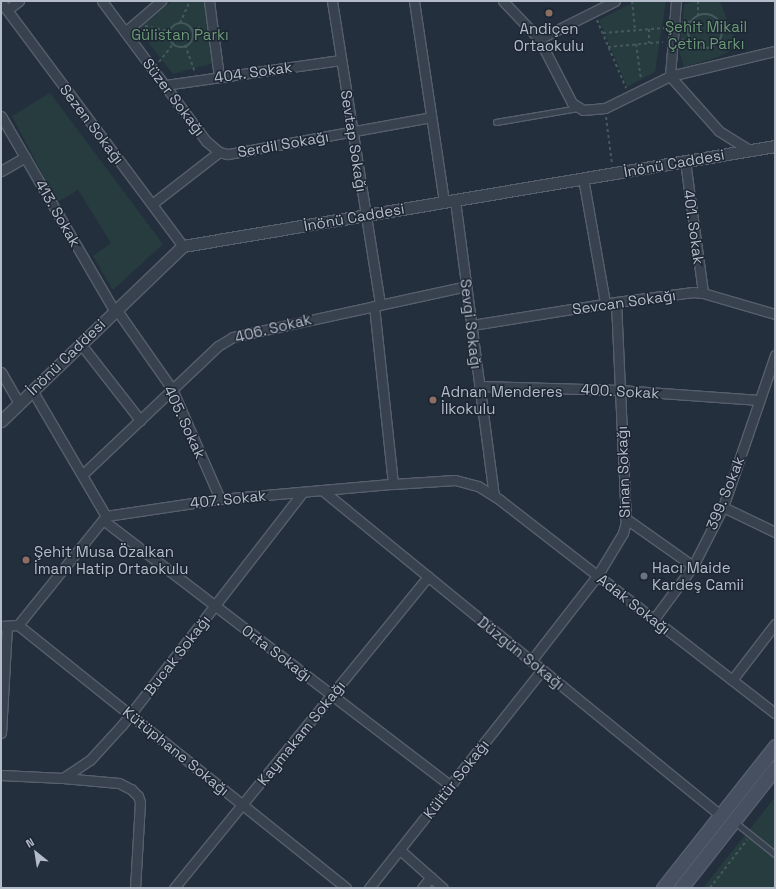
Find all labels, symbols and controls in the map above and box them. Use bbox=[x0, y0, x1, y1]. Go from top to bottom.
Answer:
marker: Andiçen Ortaokulu bbox=[544, 8, 554, 18]
park label: Şehit Mikail Çetin Parkı bbox=[665, 17, 747, 52]
place label: Andiçen Ortaokulu bbox=[514, 19, 584, 54]
park label: Gülistan Parkı bbox=[131, 26, 229, 44]
street label: Süzer Sokağı bbox=[139, 55, 209, 139]
street label: 404. Sokak bbox=[213, 58, 293, 86]
street label: Sezen Sokağı bbox=[56, 81, 128, 167]
street label: Sevtap Sokağı bbox=[337, 89, 371, 193]
street label: Serdil Sokağı bbox=[236, 127, 330, 161]
street label: İnönü Caddesi bbox=[622, 145, 726, 181]
street label: 413. Sokak bbox=[31, 176, 85, 250]
street label: 401. Sokak bbox=[680, 188, 708, 266]
street label: İnönü Caddesi bbox=[302, 199, 406, 235]
street label: Sevgi Sokağı bbox=[457, 278, 485, 370]
street label: Sevcan Sokağı bbox=[571, 286, 677, 318]
street label: 406. Sokak bbox=[233, 310, 313, 346]
street label: İnönü Caddesi bbox=[23, 315, 109, 399]
street label: 400. Sokak bbox=[580, 380, 660, 402]
place label: Adnan Menderes İlkokulu bbox=[441, 382, 563, 417]
street label: 405. Sokak bbox=[160, 383, 210, 461]
marker: Adnan Menderes İlkokulu bbox=[428, 395, 438, 405]
street label: Sinan Sokağı bbox=[612, 426, 634, 518]
street label: 399. Sokak bbox=[702, 453, 748, 533]
street label: 407. Sokak bbox=[189, 486, 267, 512]
place label: Şehit Musa Özalkan İmam Hatip Ortaokulu bbox=[34, 542, 188, 577]
marker: Şehit Musa Özalkan İmam Hatip Ortaokulu bbox=[21, 555, 31, 565]
place label: Hacı Maide Kardeş Camii bbox=[652, 558, 744, 593]
street label: Adak Sokağı bbox=[594, 570, 674, 638]
marker: Hacı Maide Kardeş Camii bbox=[639, 571, 649, 581]
street label: Bucak Sokağı bbox=[140, 611, 214, 699]
street label: Düzgün Sokağı bbox=[474, 612, 568, 694]
street label: Orta Sokağı bbox=[238, 621, 316, 685]
street label: Kaymakam Sokağı bbox=[253, 677, 349, 789]
street label: Kütüphane Sokağı bbox=[119, 703, 233, 799]
street label: Kültür Sokağı bbox=[419, 736, 493, 822]
north arrow bbox=[16, 833, 56, 873]
text: N bbox=[23, 835, 37, 851]

